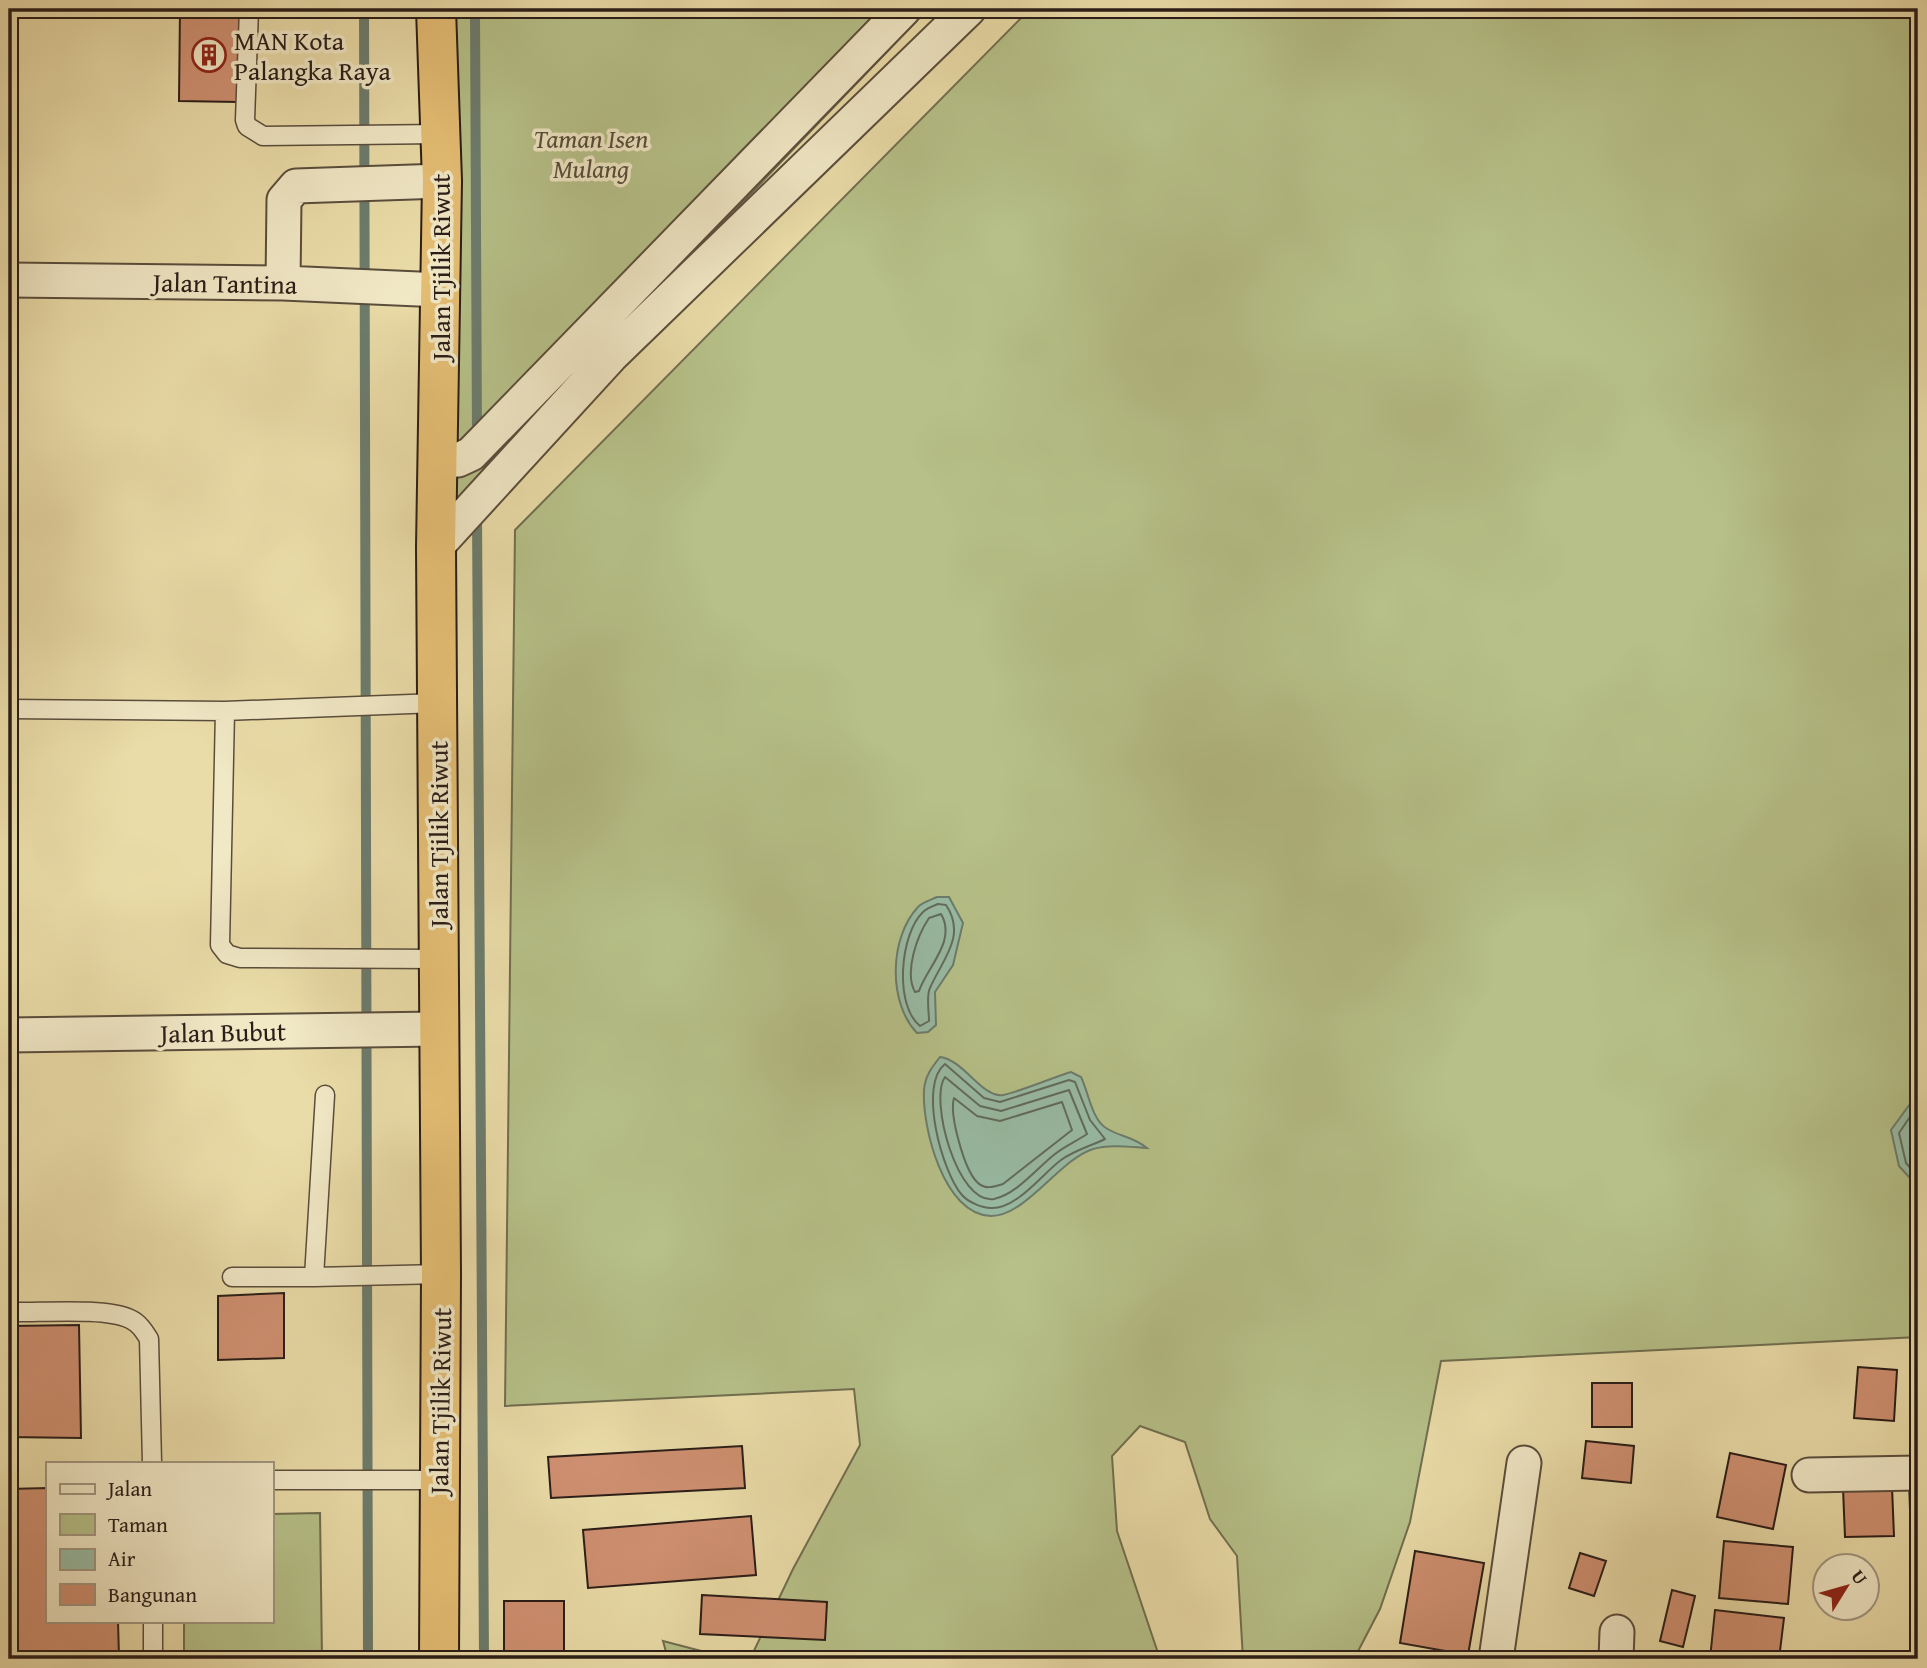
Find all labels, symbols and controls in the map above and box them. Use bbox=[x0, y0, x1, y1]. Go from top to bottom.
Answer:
place label: MAN Kota Palangka Raya bbox=[234, 21, 391, 90]
building icon: MAN Kota Palangka Raya bbox=[190, 36, 228, 74]
park label: Taman Isen Mulang bbox=[534, 119, 648, 188]
street label: Jalan Tjilik Riwut bbox=[421, 174, 460, 363]
street label: Jalan Tantina bbox=[150, 262, 298, 304]
street label: Jalan Tjilik Riwut bbox=[419, 741, 458, 930]
street label: Jalan Bubut bbox=[157, 1011, 286, 1053]
street label: Jalan Tjilik Riwut bbox=[419, 1307, 461, 1498]
legend bbox=[46, 1462, 273, 1622]
text: Jalan bbox=[105, 1473, 152, 1504]
text: Taman bbox=[108, 1509, 168, 1540]
text: Air bbox=[108, 1543, 136, 1574]
north arrow bbox=[1812, 1552, 1882, 1622]
text: U bbox=[1845, 1563, 1875, 1590]
text: Bangunan bbox=[108, 1579, 197, 1610]

